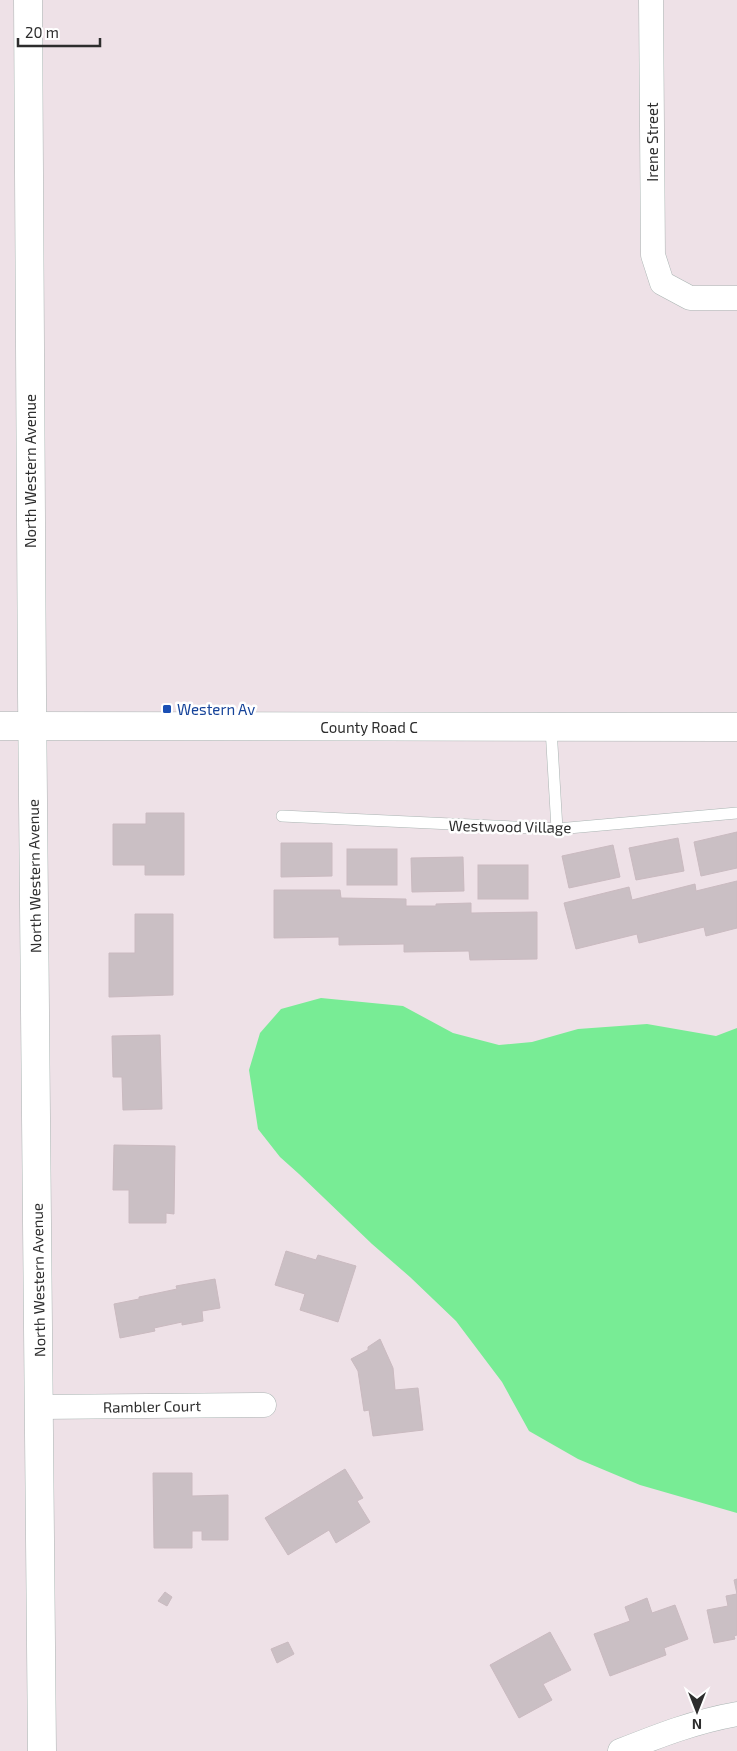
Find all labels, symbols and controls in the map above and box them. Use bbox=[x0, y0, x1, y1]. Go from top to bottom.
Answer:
scale bar bbox=[18, 15, 100, 47]
text: 20 m bbox=[25, 23, 59, 41]
street label: Irene Street bbox=[643, 102, 661, 182]
street label: North Western Avenue bbox=[21, 394, 39, 548]
place label: Western Av bbox=[177, 700, 255, 718]
marker: Western Av bbox=[161, 703, 173, 715]
street label: County Road C bbox=[320, 718, 418, 736]
street label: North Western Avenue bbox=[24, 799, 44, 953]
street label: Westwood Village bbox=[449, 816, 571, 836]
street label: North Western Avenue bbox=[28, 1203, 48, 1357]
street label: Rambler Court bbox=[103, 1396, 201, 1416]
north arrow bbox=[672, 1686, 722, 1736]
text: N bbox=[692, 1716, 702, 1733]

